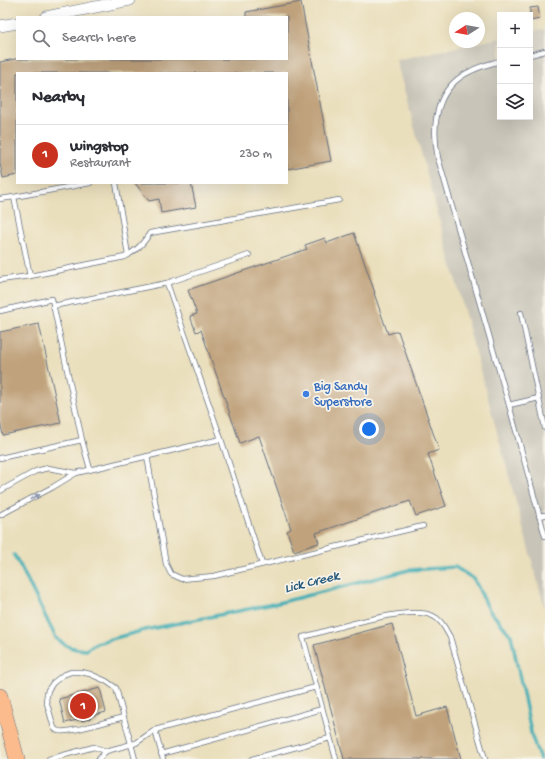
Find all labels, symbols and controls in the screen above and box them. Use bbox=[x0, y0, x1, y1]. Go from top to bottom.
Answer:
north arrow bbox=[449, 12, 485, 48]
map controls bbox=[497, 12, 533, 120]
button: + bbox=[497, 12, 533, 48]
search box bbox=[16, 16, 288, 60]
icon: search bbox=[30, 27, 52, 49]
text: Search here bbox=[62, 29, 136, 47]
button: − bbox=[497, 48, 533, 84]
button: layers bbox=[497, 84, 533, 120]
text: Nearby bbox=[32, 88, 85, 108]
text: Wingstop bbox=[70, 138, 128, 156]
text: 1 bbox=[42, 147, 48, 162]
text: 230 m bbox=[239, 147, 272, 162]
text: Restaurant bbox=[70, 156, 130, 171]
place label: Big Sandy Superstore bbox=[313, 380, 372, 410]
marker: Big Sandy Superstore bbox=[301, 389, 311, 399]
your location bbox=[359, 419, 379, 439]
one-way arrow bbox=[29, 493, 40, 500]
water label: Lick Creek bbox=[283, 568, 343, 598]
pin: 1 bbox=[70, 691, 96, 721]

